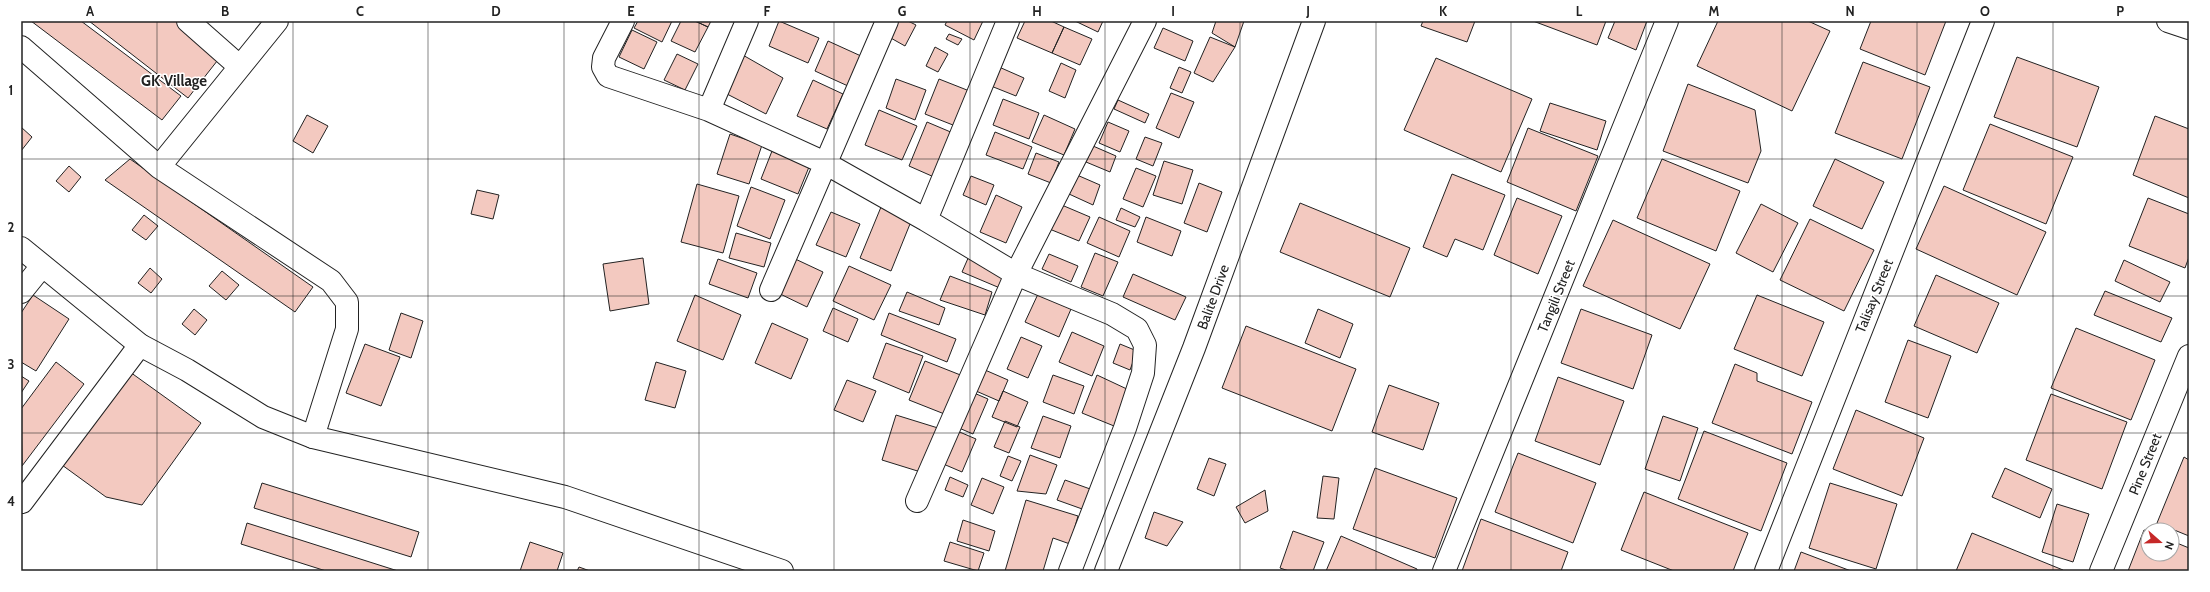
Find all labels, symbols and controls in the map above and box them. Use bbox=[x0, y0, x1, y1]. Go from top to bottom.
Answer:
text: A bbox=[86, 3, 95, 19]
text: B bbox=[221, 3, 229, 19]
text: C bbox=[356, 3, 364, 19]
text: D bbox=[491, 3, 501, 19]
text: E bbox=[627, 3, 635, 19]
text: F bbox=[764, 3, 771, 19]
text: G bbox=[898, 3, 907, 19]
text: H bbox=[1032, 3, 1042, 19]
text: I bbox=[1171, 3, 1175, 19]
text: J bbox=[1305, 3, 1310, 19]
text: K bbox=[1439, 3, 1448, 19]
text: L bbox=[1576, 3, 1583, 19]
text: M bbox=[1709, 3, 1720, 19]
text: N bbox=[1845, 3, 1855, 19]
text: O bbox=[1980, 3, 1990, 19]
text: P bbox=[2116, 3, 2124, 19]
district label: GK Village bbox=[141, 72, 207, 90]
text: 1 bbox=[9, 82, 13, 98]
text: 2 bbox=[8, 219, 15, 235]
street label: Talisay Street bbox=[1851, 256, 1897, 336]
street label: Tangili Street bbox=[1533, 257, 1579, 335]
street label: Balite Drive bbox=[1193, 262, 1233, 332]
text: 3 bbox=[7, 356, 15, 372]
street label: Pine Street bbox=[2124, 430, 2166, 498]
text: 4 bbox=[7, 493, 15, 509]
north arrow bbox=[2140, 522, 2180, 562]
text: N bbox=[2161, 539, 2177, 551]

